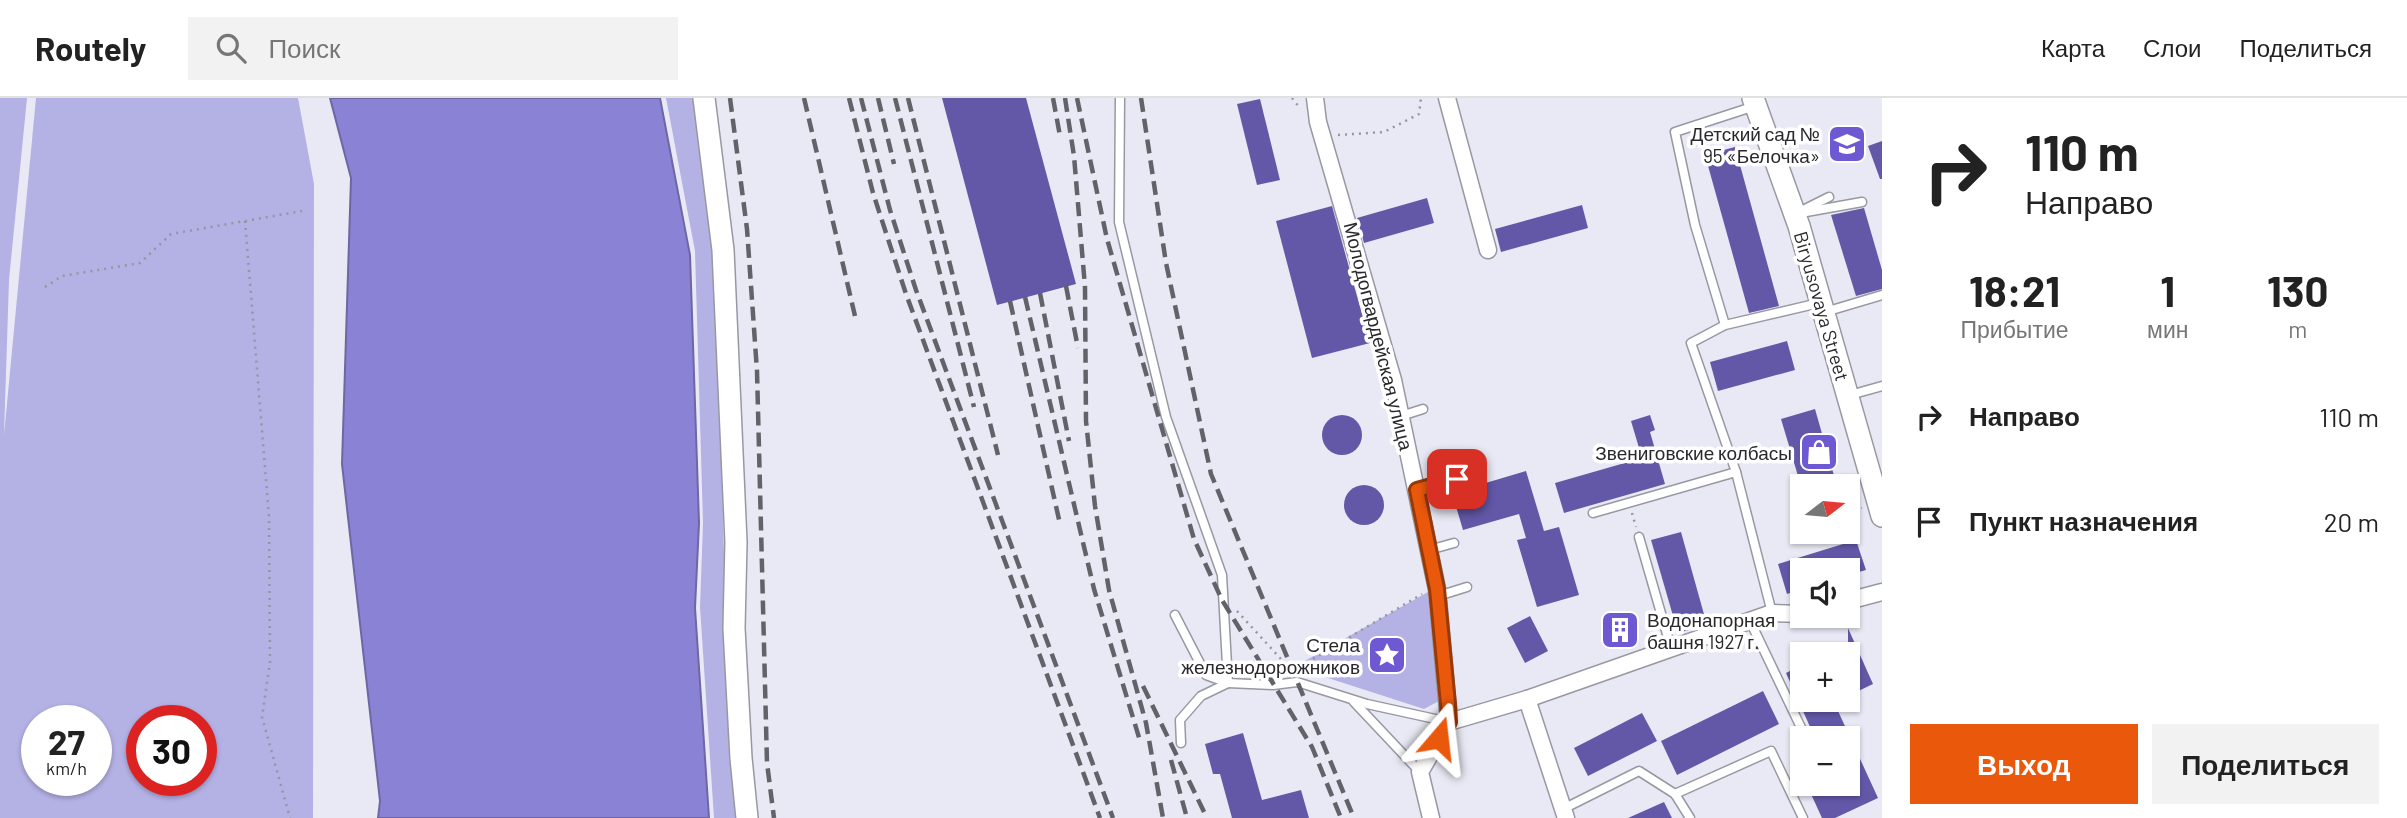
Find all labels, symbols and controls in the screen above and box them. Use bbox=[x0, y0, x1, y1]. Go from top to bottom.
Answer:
search box bbox=[188, 17, 678, 80]
text: Routely bbox=[35, 28, 146, 68]
icon: search bbox=[212, 29, 250, 67]
text: Поиск bbox=[268, 32, 340, 63]
text: Карта bbox=[2041, 33, 2105, 62]
text: Слои bbox=[2143, 33, 2201, 62]
text: Поделиться bbox=[2239, 33, 2372, 62]
place label: Детский сад № 95 «Белочка» bbox=[1691, 122, 1820, 167]
text: 110 m bbox=[2025, 122, 2139, 181]
school or university icon: Детский сад № 95 «Белочка» bbox=[1826, 123, 1868, 165]
icon: right bbox=[1910, 126, 2001, 217]
text: Направо bbox=[2025, 182, 2153, 220]
street label: Молодогвардейская улица bbox=[1340, 220, 1419, 453]
street label: Biryusovaya Street bbox=[1790, 229, 1854, 383]
text: 18:21 bbox=[1969, 265, 2060, 315]
text: 1 bbox=[2160, 265, 2175, 315]
text: 130 bbox=[2267, 265, 2328, 315]
text: Прибытие bbox=[1961, 315, 2069, 343]
text: мин bbox=[2147, 315, 2188, 343]
text: m bbox=[2288, 315, 2307, 343]
icon: right bbox=[1910, 398, 1948, 436]
text: Направо bbox=[1969, 400, 2080, 431]
text: 110 m bbox=[2319, 401, 2379, 432]
shop icon: Звениговские колбасы bbox=[1798, 431, 1840, 473]
place label: Звениговские колбасы bbox=[1595, 441, 1792, 464]
pin bbox=[1427, 449, 1487, 509]
icon: arrive bbox=[1438, 460, 1476, 498]
north arrow bbox=[1790, 474, 1860, 544]
map controls bbox=[1790, 474, 1860, 796]
icon: arrive bbox=[1910, 503, 1948, 541]
text: Пункт назначения bbox=[1969, 505, 2198, 536]
text: 20 m bbox=[2324, 506, 2379, 537]
button: sound bbox=[1790, 558, 1860, 628]
place label: Водонапорная башня 1927 г. bbox=[1647, 608, 1775, 653]
building icon: Водонапорная башня 1927 г. bbox=[1599, 609, 1641, 651]
place label: Стела железнодорожников bbox=[1181, 633, 1360, 678]
place icon: Стела железнодорожников bbox=[1366, 634, 1408, 676]
button: + bbox=[1790, 642, 1860, 712]
position arrow bbox=[1402, 701, 1476, 775]
speed limit sign: 30 bbox=[126, 705, 217, 796]
text: 27 bbox=[48, 720, 85, 762]
button: Выход bbox=[1910, 724, 2138, 804]
button: Поделиться bbox=[2152, 724, 2379, 804]
button: − bbox=[1790, 726, 1860, 796]
text: km/h bbox=[46, 757, 87, 779]

